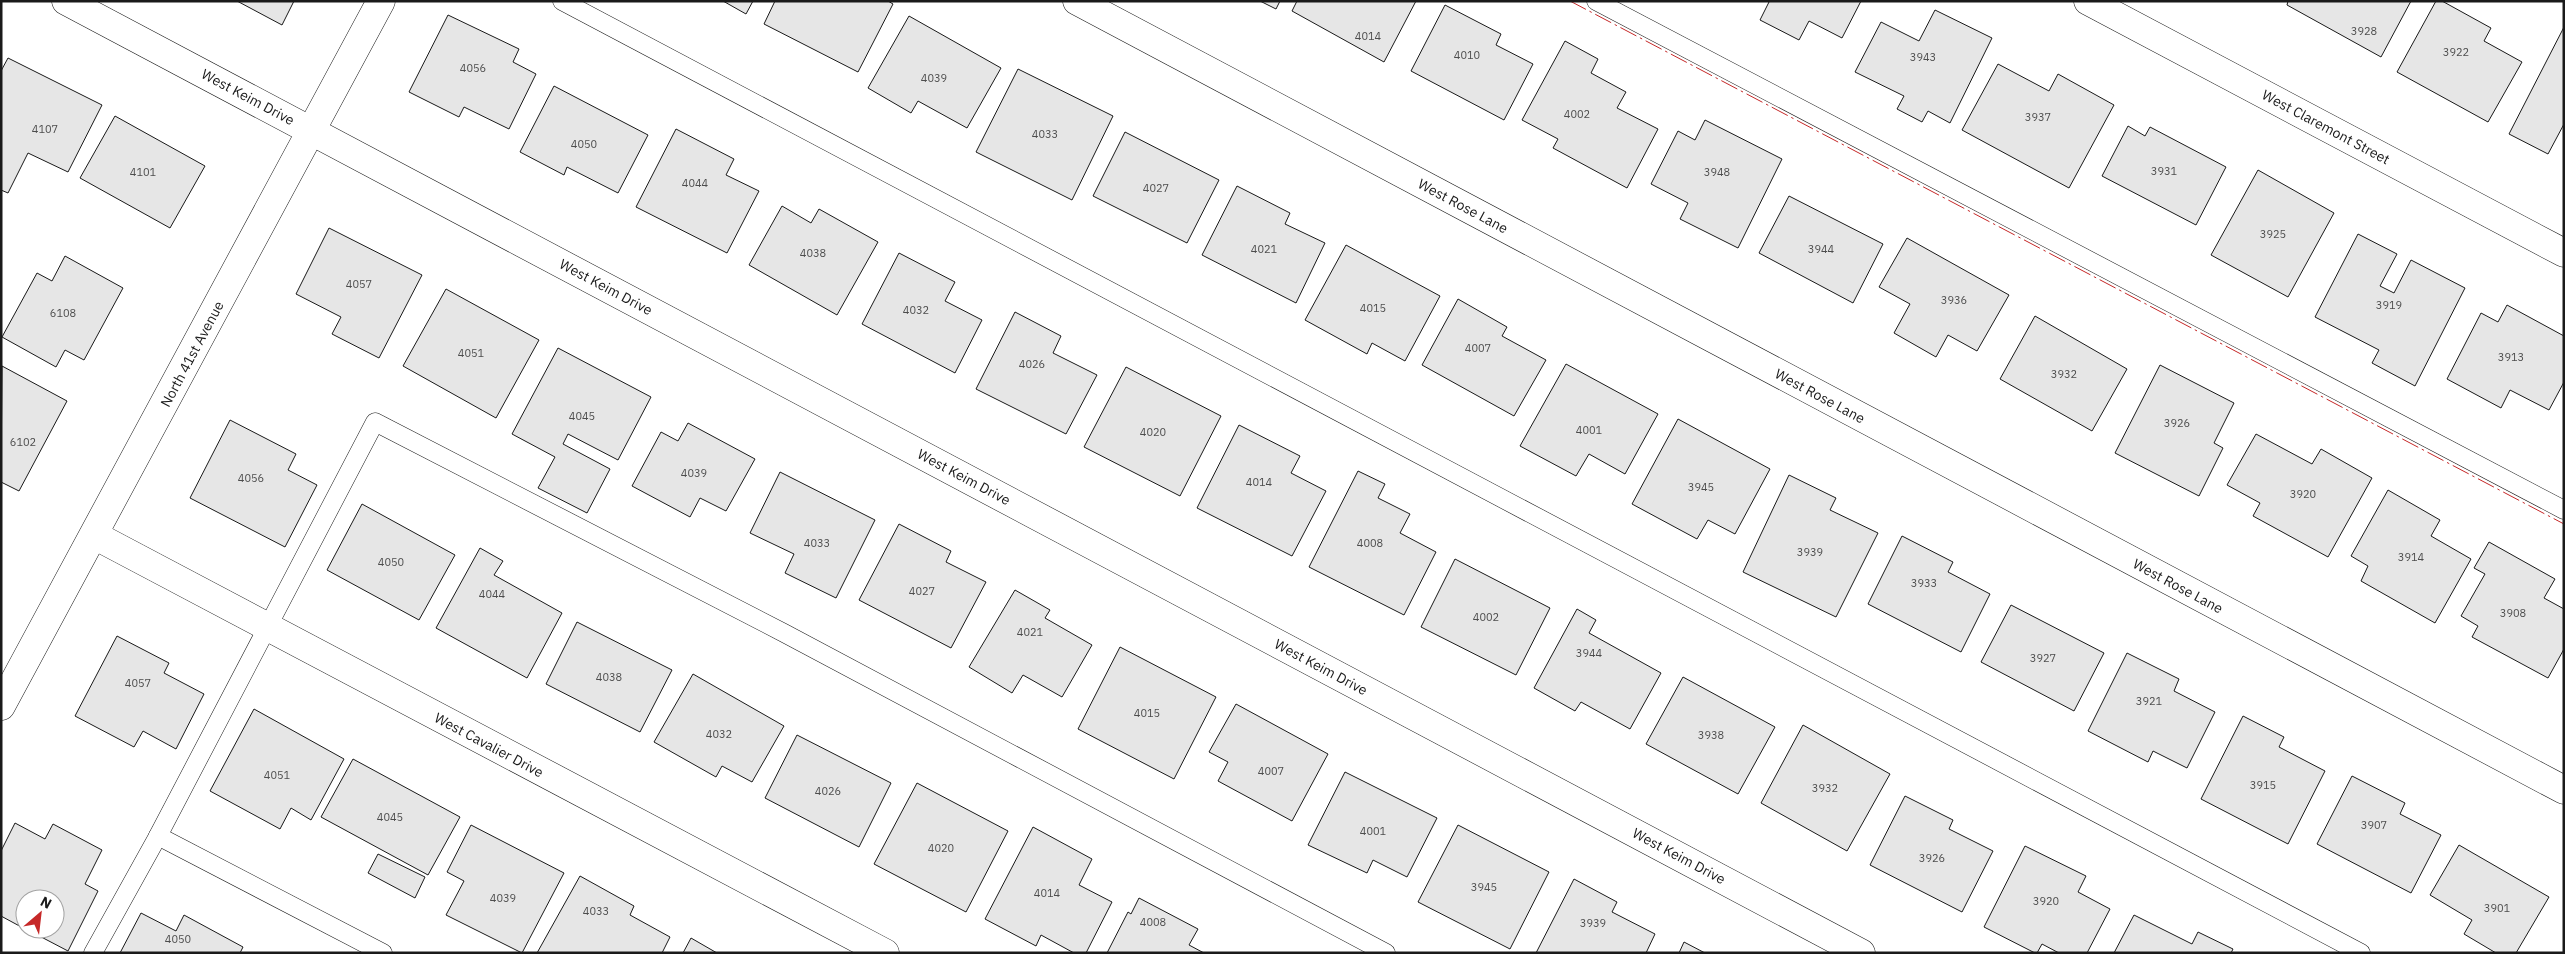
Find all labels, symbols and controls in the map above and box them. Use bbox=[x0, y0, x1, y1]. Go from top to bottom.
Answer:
house number: 3928 bbox=[2351, 24, 2377, 38]
house number: 4014 bbox=[1355, 29, 1382, 43]
house number: 3922 bbox=[2443, 45, 2469, 59]
house number: 4010 bbox=[1454, 48, 1480, 62]
house number: 3943 bbox=[1910, 50, 1936, 64]
house number: 4056 bbox=[460, 61, 486, 75]
street label: West Keim Drive bbox=[198, 65, 298, 129]
house number: 4039 bbox=[921, 71, 947, 85]
street label: West Claremont Street bbox=[2259, 86, 2393, 168]
house number: 4002 bbox=[1564, 107, 1590, 121]
house number: 3937 bbox=[2025, 110, 2051, 124]
house number: 4107 bbox=[32, 122, 58, 136]
house number: 4033 bbox=[1032, 127, 1058, 141]
house number: 4050 bbox=[571, 137, 597, 151]
house number: 3931 bbox=[2151, 164, 2178, 178]
house number: 4101 bbox=[130, 165, 157, 179]
house number: 3948 bbox=[1704, 165, 1730, 179]
street label: West Rose Lane bbox=[1415, 175, 1511, 237]
house number: 4044 bbox=[682, 176, 709, 190]
house number: 4027 bbox=[1143, 181, 1169, 195]
house number: 3925 bbox=[2260, 227, 2286, 241]
house number: 4021 bbox=[1251, 242, 1278, 256]
house number: 3944 bbox=[1808, 242, 1835, 256]
house number: 4038 bbox=[800, 246, 826, 260]
street label: West Keim Drive bbox=[556, 255, 656, 319]
house number: 4057 bbox=[346, 277, 372, 291]
house number: 3936 bbox=[1941, 293, 1967, 307]
street label: North 41st Avenue bbox=[156, 298, 228, 410]
house number: 3919 bbox=[2376, 298, 2402, 312]
house number: 4015 bbox=[1360, 301, 1386, 315]
house number: 4032 bbox=[903, 303, 929, 317]
house number: 6108 bbox=[50, 306, 76, 320]
house number: 4007 bbox=[1465, 341, 1491, 355]
house number: 4051 bbox=[458, 346, 485, 360]
house number: 3913 bbox=[2498, 350, 2524, 364]
house number: 4026 bbox=[1019, 357, 1045, 371]
street label: West Rose Lane bbox=[1772, 365, 1868, 427]
house number: 3932 bbox=[2051, 367, 2077, 381]
house number: 4045 bbox=[569, 409, 595, 423]
house number: 3926 bbox=[2164, 416, 2190, 430]
house number: 4001 bbox=[1576, 423, 1603, 437]
house number: 4020 bbox=[1140, 425, 1166, 439]
house number: 6102 bbox=[10, 435, 36, 449]
street label: West Keim Drive bbox=[914, 445, 1014, 509]
house number: 4039 bbox=[681, 466, 707, 480]
house number: 4056 bbox=[238, 471, 264, 485]
house number: 4014 bbox=[1246, 475, 1273, 489]
house number: 3945 bbox=[1688, 480, 1714, 494]
house number: 3920 bbox=[2290, 487, 2316, 501]
house number: 4033 bbox=[804, 536, 830, 550]
house number: 4008 bbox=[1357, 536, 1383, 550]
house number: 3939 bbox=[1797, 545, 1823, 559]
house number: 3914 bbox=[2398, 550, 2425, 564]
house number: 4050 bbox=[378, 555, 404, 569]
street label: West Rose Lane bbox=[2130, 555, 2226, 617]
house number: 3933 bbox=[1911, 576, 1937, 590]
house number: 4027 bbox=[909, 584, 935, 598]
house number: 4044 bbox=[479, 587, 506, 601]
house number: 3908 bbox=[2500, 606, 2526, 620]
house number: 4002 bbox=[1473, 610, 1499, 624]
house number: 4021 bbox=[1017, 625, 1044, 639]
street label: West Keim Drive bbox=[1271, 635, 1371, 699]
house number: 3944 bbox=[1576, 646, 1603, 660]
house number: 3927 bbox=[2030, 651, 2056, 665]
house number: 4038 bbox=[596, 670, 622, 684]
house number: 4057 bbox=[125, 676, 151, 690]
house number: 3921 bbox=[2136, 694, 2163, 708]
house number: 4015 bbox=[1134, 706, 1160, 720]
street label: West Cavalier Drive bbox=[431, 709, 547, 782]
house number: 4032 bbox=[706, 727, 732, 741]
house number: 3938 bbox=[1698, 728, 1724, 742]
house number: 4007 bbox=[1258, 764, 1284, 778]
house number: 4051 bbox=[264, 768, 291, 782]
house number: 3915 bbox=[2250, 778, 2276, 792]
house number: 3932 bbox=[1812, 781, 1838, 795]
house number: 4026 bbox=[815, 784, 841, 798]
house number: 4045 bbox=[377, 810, 403, 824]
house number: 3907 bbox=[2361, 818, 2387, 832]
house number: 4001 bbox=[1360, 824, 1387, 838]
street label: West Keim Drive bbox=[1629, 824, 1729, 888]
house number: 4020 bbox=[928, 841, 954, 855]
house number: 3926 bbox=[1919, 851, 1945, 865]
house number: 3945 bbox=[1471, 880, 1497, 894]
house number: 4014 bbox=[1034, 886, 1061, 900]
north arrow bbox=[15, 889, 65, 939]
house number: 4039 bbox=[490, 891, 516, 905]
text: N bbox=[37, 892, 55, 913]
house number: 3920 bbox=[2033, 894, 2059, 908]
house number: 3901 bbox=[2484, 901, 2511, 915]
house number: 4033 bbox=[583, 904, 609, 918]
house number: 4008 bbox=[1140, 915, 1166, 929]
house number: 3939 bbox=[1580, 916, 1606, 930]
house number: 4050 bbox=[165, 932, 191, 946]

